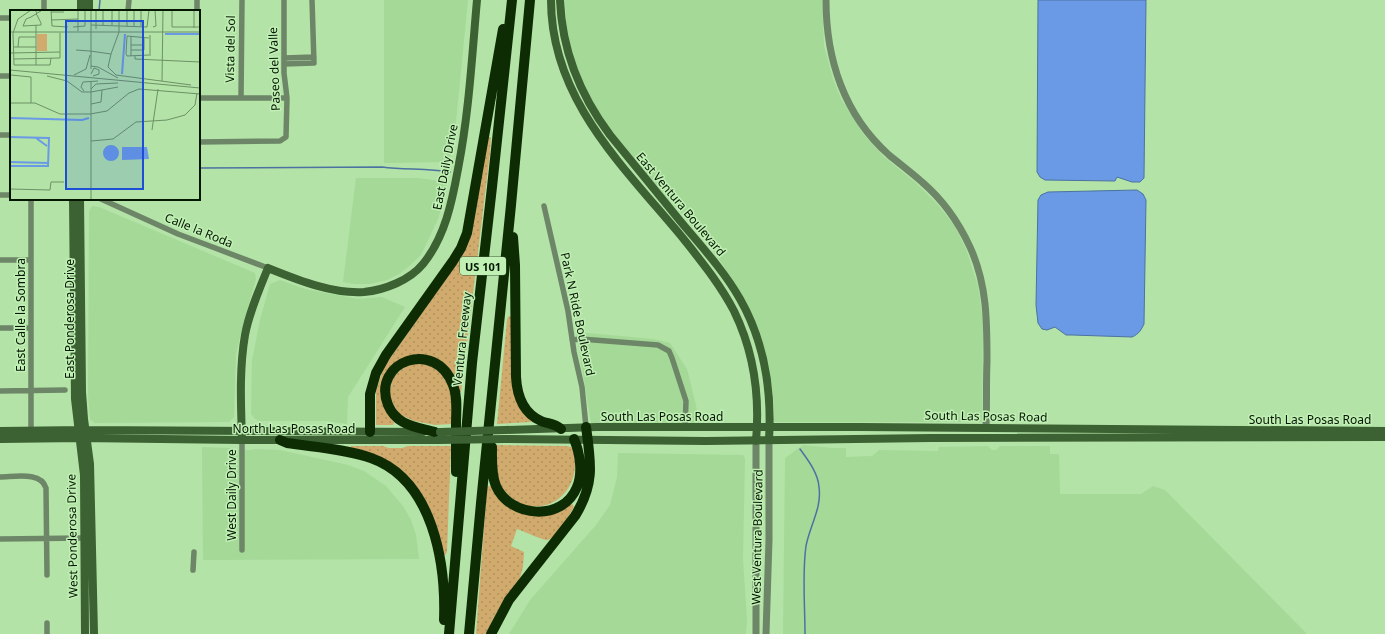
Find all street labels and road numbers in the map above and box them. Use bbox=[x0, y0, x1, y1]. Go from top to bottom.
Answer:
street label: Vista del Sol bbox=[221, 15, 239, 83]
street label: Paseo del Valle bbox=[264, 27, 284, 111]
street label: East Daily Drive bbox=[428, 122, 462, 211]
street label: East Ventura Boulevard bbox=[632, 148, 730, 260]
street label: Calle la Roda bbox=[162, 209, 236, 251]
street label: Park N Ride Boulevard bbox=[557, 251, 599, 377]
road number: US 101 bbox=[460, 257, 506, 275]
street label: East Calle la Sombra bbox=[12, 258, 29, 372]
street label: East Ponderosa Drive bbox=[61, 259, 78, 379]
street label: Ventura Freeway bbox=[449, 291, 475, 387]
street label: South Las Posas Road bbox=[924, 406, 1048, 426]
street label: South Las Posas Road bbox=[601, 408, 723, 425]
street label: South Las Posas Road bbox=[1249, 411, 1371, 428]
street label: North Las Posas Road bbox=[233, 420, 355, 437]
street label: West Daily Drive bbox=[223, 449, 240, 541]
street label: West Ventura Boulevard bbox=[747, 469, 767, 605]
street label: West Ponderosa Drive bbox=[62, 474, 82, 598]

